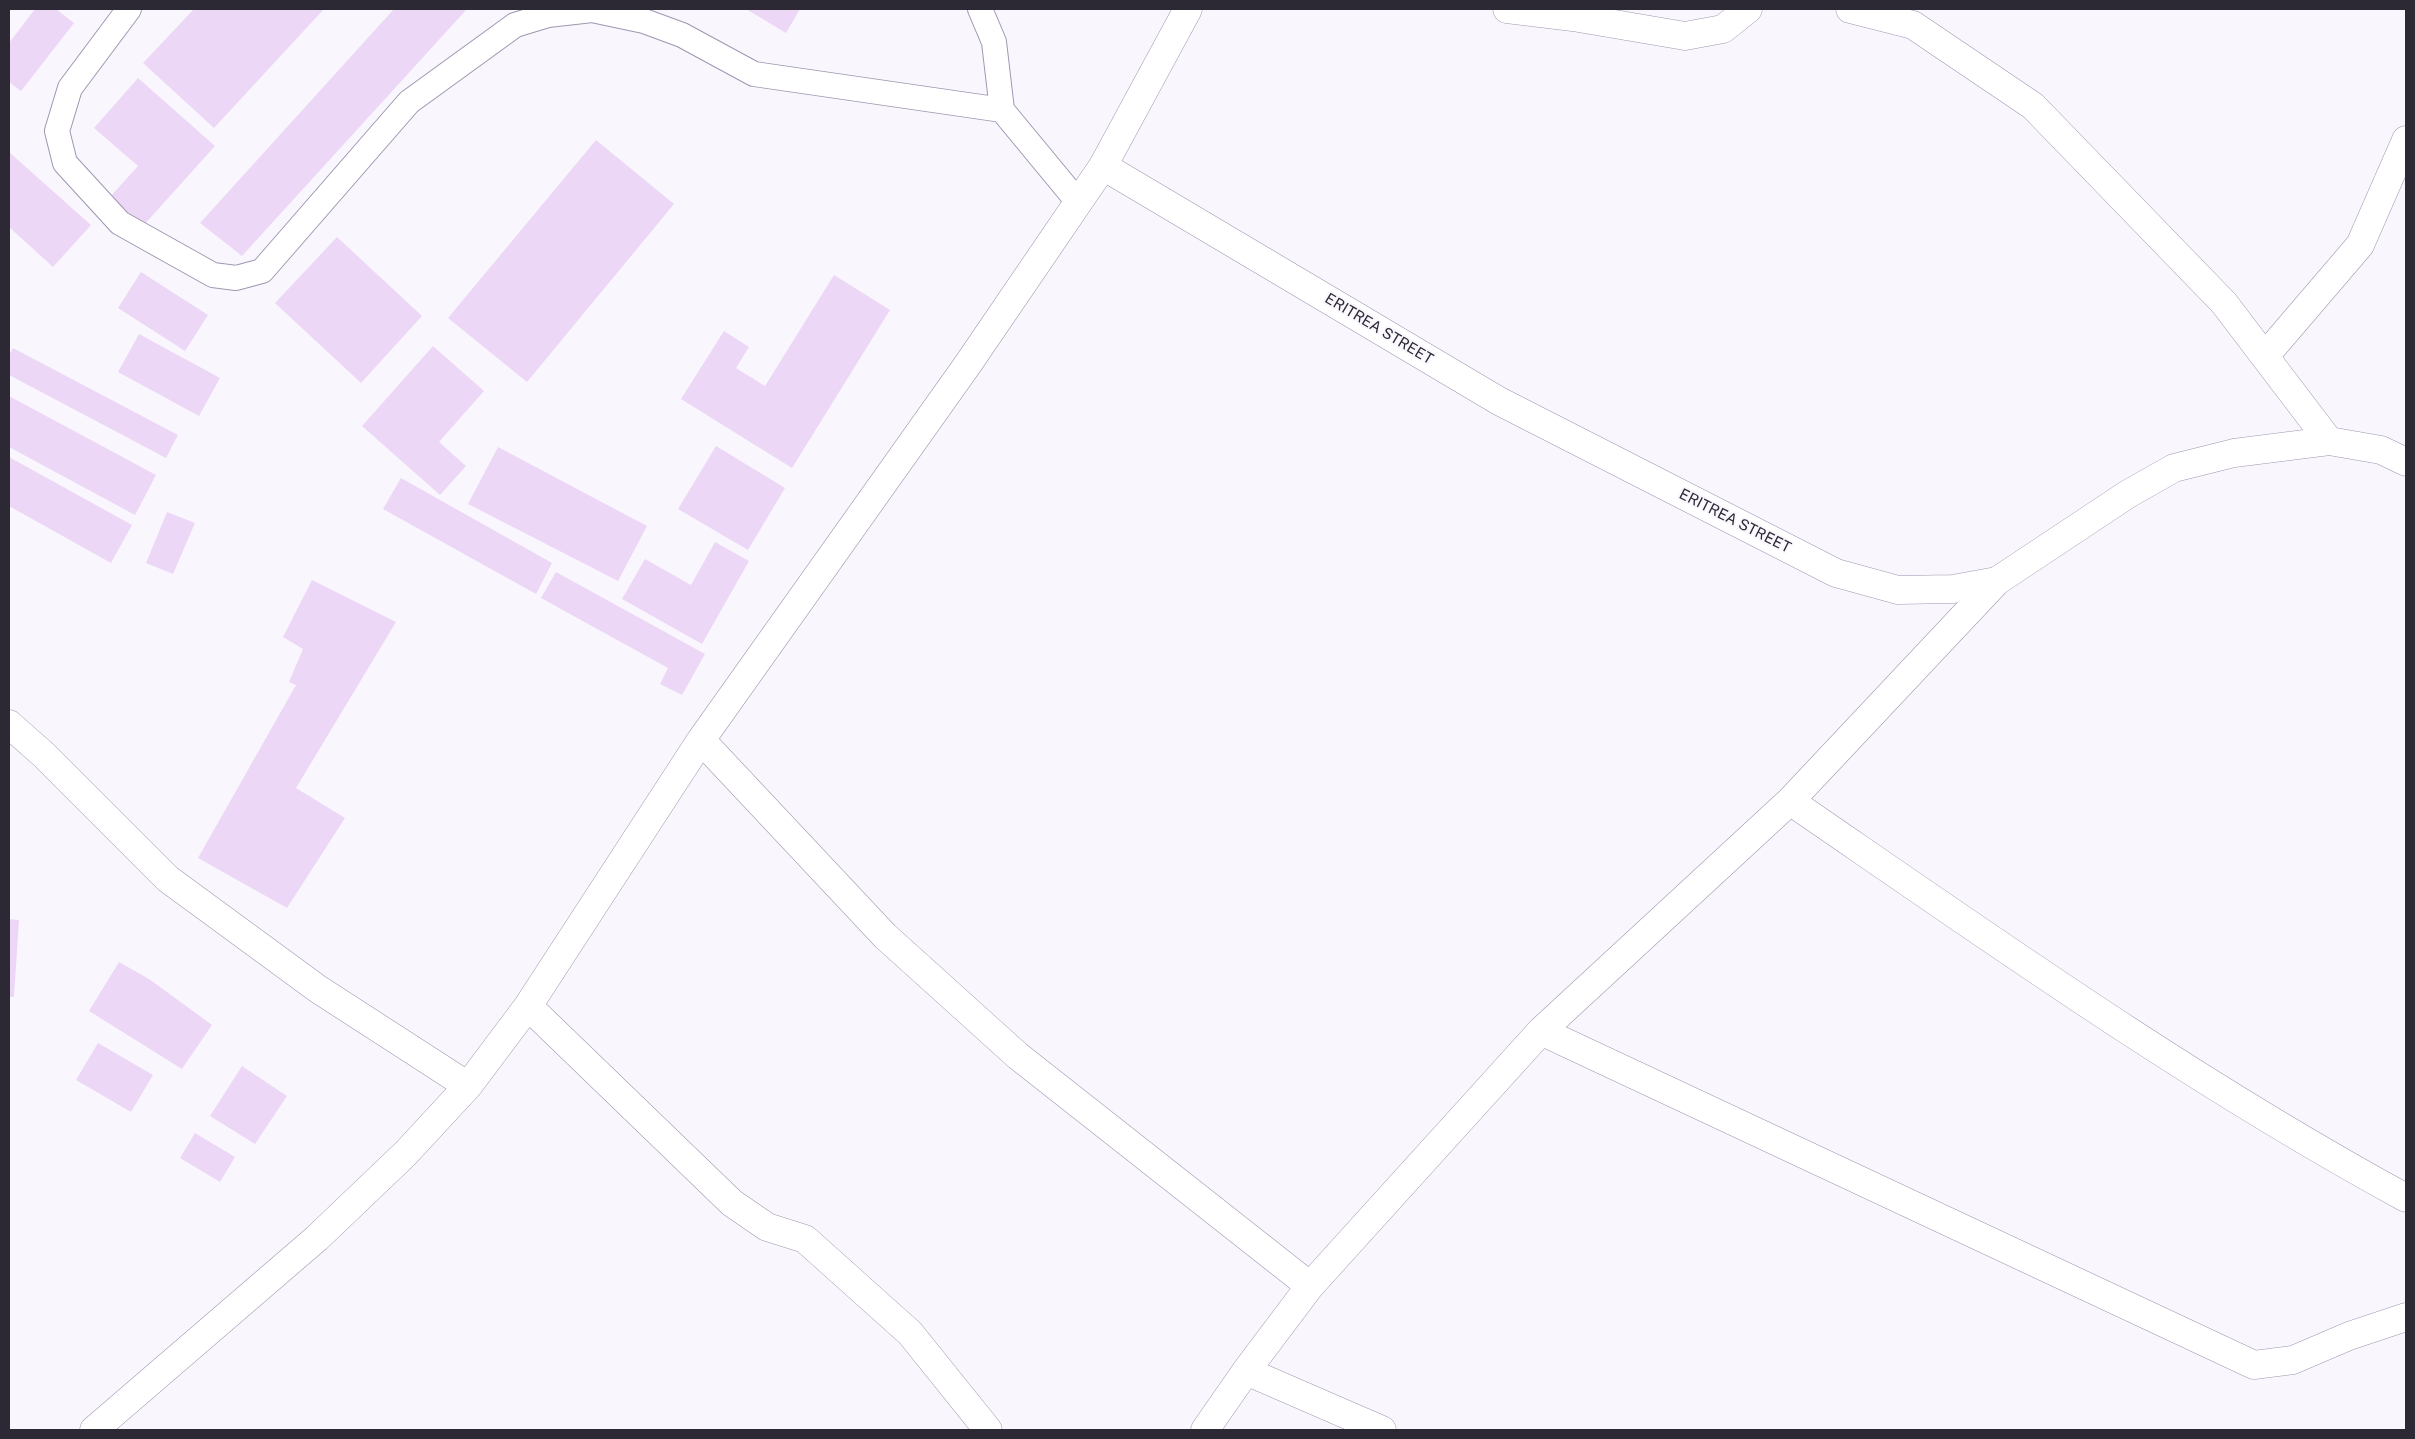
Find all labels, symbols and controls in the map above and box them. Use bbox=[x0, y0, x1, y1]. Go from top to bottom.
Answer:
street label: ERITREA STREET bbox=[1322, 290, 1436, 368]
street label: ERITREA STREET bbox=[1676, 485, 1794, 557]

